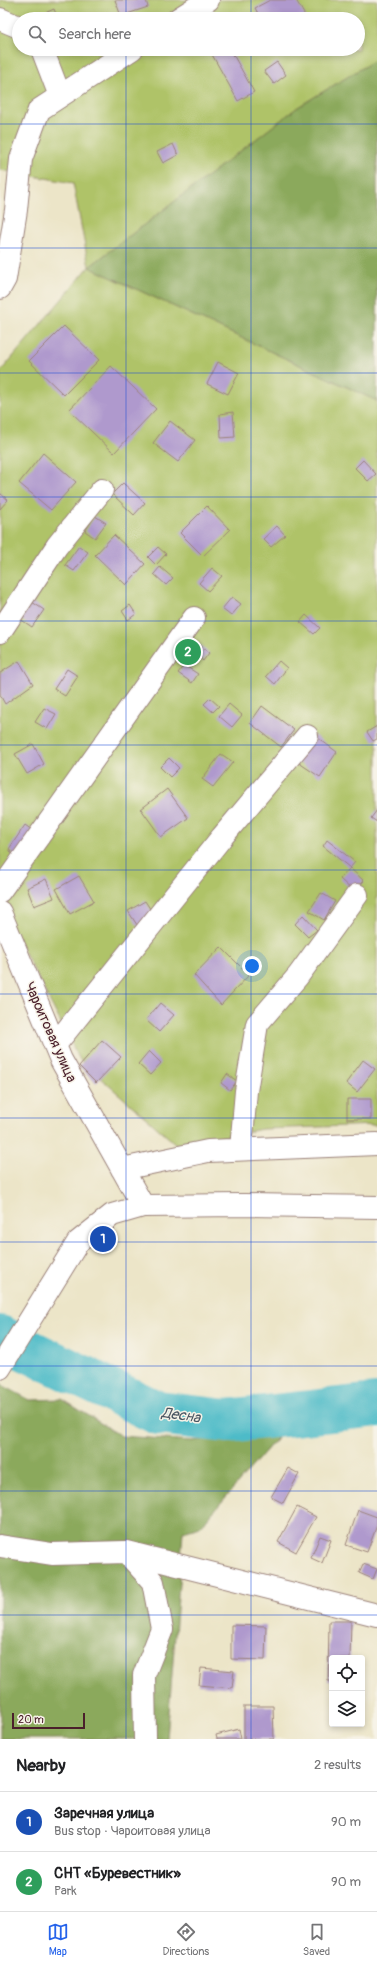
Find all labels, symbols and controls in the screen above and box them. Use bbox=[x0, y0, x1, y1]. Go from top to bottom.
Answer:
search box bbox=[12, 12, 365, 56]
icon: search bbox=[26, 23, 48, 45]
text: Search here bbox=[58, 25, 131, 44]
pin: 2 bbox=[175, 637, 201, 667]
your location bbox=[242, 956, 262, 976]
street label: Чароитовая улица bbox=[21, 980, 80, 1085]
pin: 1 bbox=[90, 1224, 116, 1254]
water label: Десна bbox=[160, 1403, 202, 1428]
map controls bbox=[329, 1655, 365, 1727]
button: locate bbox=[329, 1655, 365, 1691]
button: layers bbox=[329, 1691, 365, 1727]
scale bar bbox=[12, 1711, 85, 1730]
text: 20 m bbox=[18, 1713, 44, 1726]
text: Nearby bbox=[16, 1755, 65, 1776]
text: 2 results bbox=[314, 1757, 361, 1773]
text: Заречная улица bbox=[54, 1804, 154, 1823]
text: 1 bbox=[26, 1814, 32, 1830]
text: 90 m bbox=[331, 1814, 361, 1830]
text: Bus stop · Чароитовая улица bbox=[54, 1823, 211, 1839]
text: СНТ «Буревестник» bbox=[54, 1864, 181, 1883]
text: 2 bbox=[25, 1874, 33, 1890]
text: 90 m bbox=[331, 1874, 361, 1890]
text: Park bbox=[54, 1883, 77, 1899]
tab: Map bbox=[47, 1921, 69, 1958]
tab: Directions bbox=[163, 1921, 209, 1958]
tab: Saved bbox=[303, 1921, 330, 1958]

